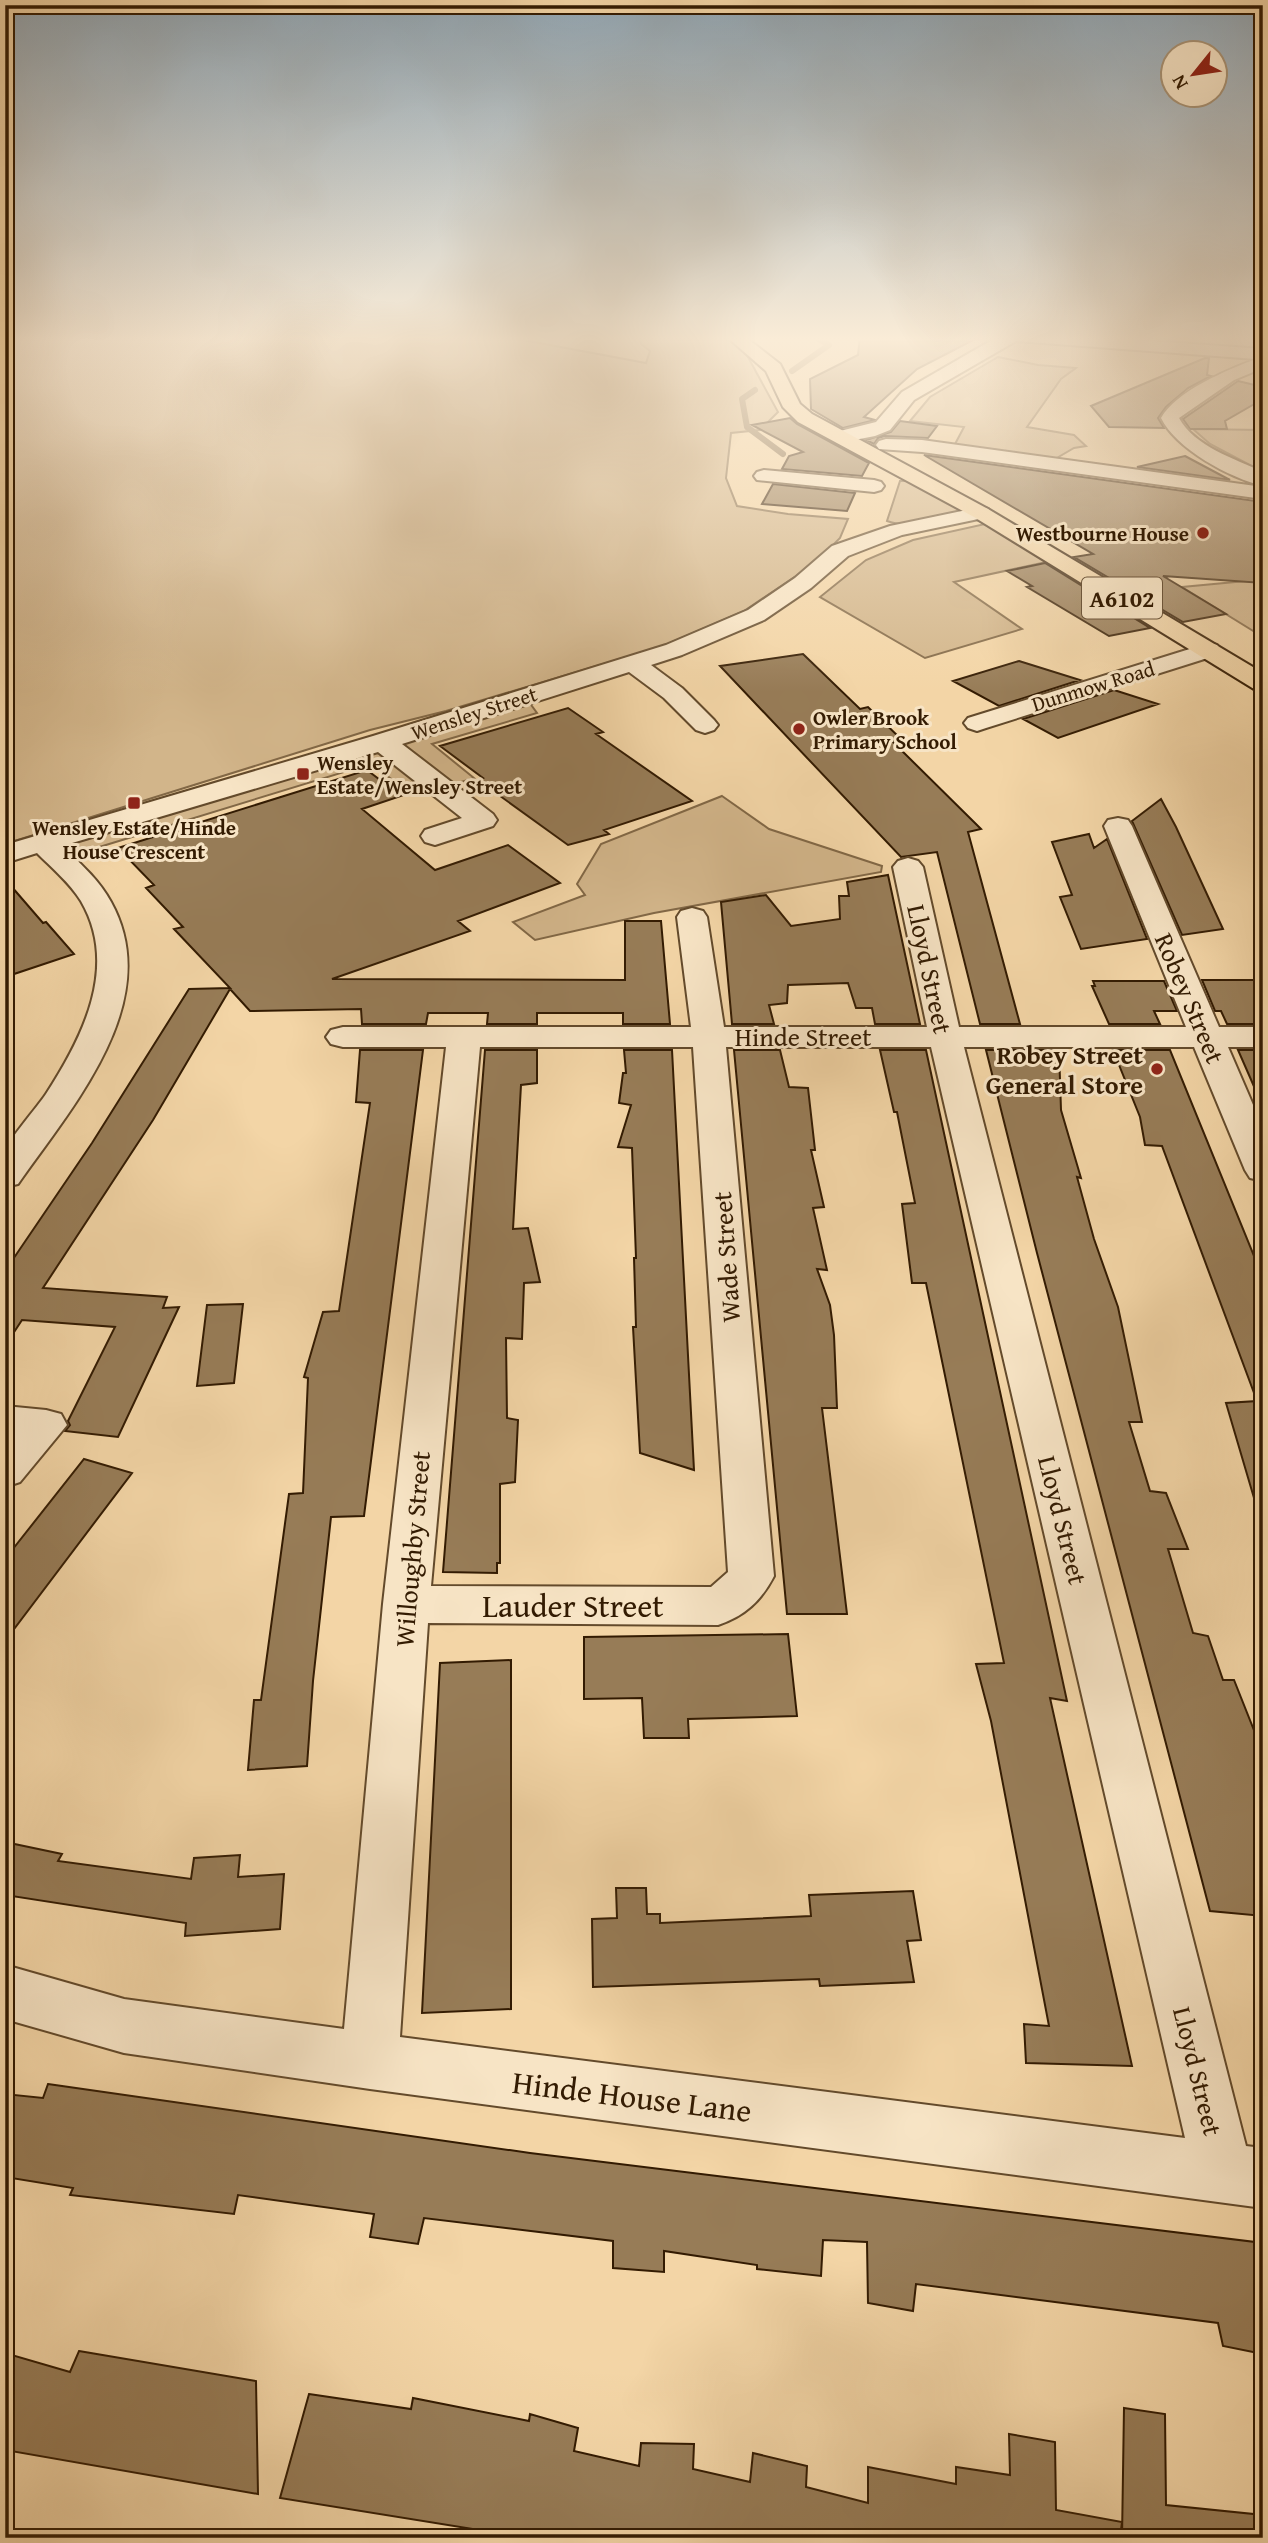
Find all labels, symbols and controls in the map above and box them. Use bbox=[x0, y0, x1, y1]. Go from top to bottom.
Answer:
north arrow bbox=[1160, 38, 1230, 108]
text: N bbox=[1164, 70, 1195, 95]
place label: Westbourne House bbox=[1016, 518, 1189, 549]
marker: Westbourne House bbox=[1195, 525, 1211, 541]
road number: A6102 bbox=[1082, 578, 1162, 618]
street label: Dunmow Road bbox=[1028, 652, 1159, 719]
street label: Wensley Street bbox=[407, 678, 542, 748]
place label: Owler Brook Primary School bbox=[813, 702, 957, 757]
marker: Owler Brook Primary School bbox=[791, 721, 807, 737]
place label: Wensley Estate/Wensley Street bbox=[317, 747, 522, 802]
marker: Wensley Estate/Wensley Street bbox=[295, 766, 311, 782]
marker: Wensley Estate/Hinde House Crescent bbox=[126, 795, 142, 811]
place label: Wensley Estate/Hinde House Crescent bbox=[32, 812, 236, 867]
street label: Lloyd Street bbox=[897, 901, 963, 1037]
street label: Robey Street bbox=[1145, 927, 1235, 1069]
street label: Hinde Street bbox=[735, 1017, 871, 1056]
place label: Robey Street General Store bbox=[986, 1035, 1143, 1104]
marker: Robey Street General Store bbox=[1149, 1061, 1165, 1077]
street label: Wade Street bbox=[702, 1190, 750, 1324]
street label: Willoughby Street bbox=[384, 1449, 440, 1649]
street label: Lloyd Street bbox=[1028, 1451, 1098, 1589]
street label: Lauder Street bbox=[482, 1582, 664, 1629]
street label: Lloyd Street bbox=[1163, 2002, 1233, 2140]
street label: Hinde House Lane bbox=[510, 2058, 754, 2134]

